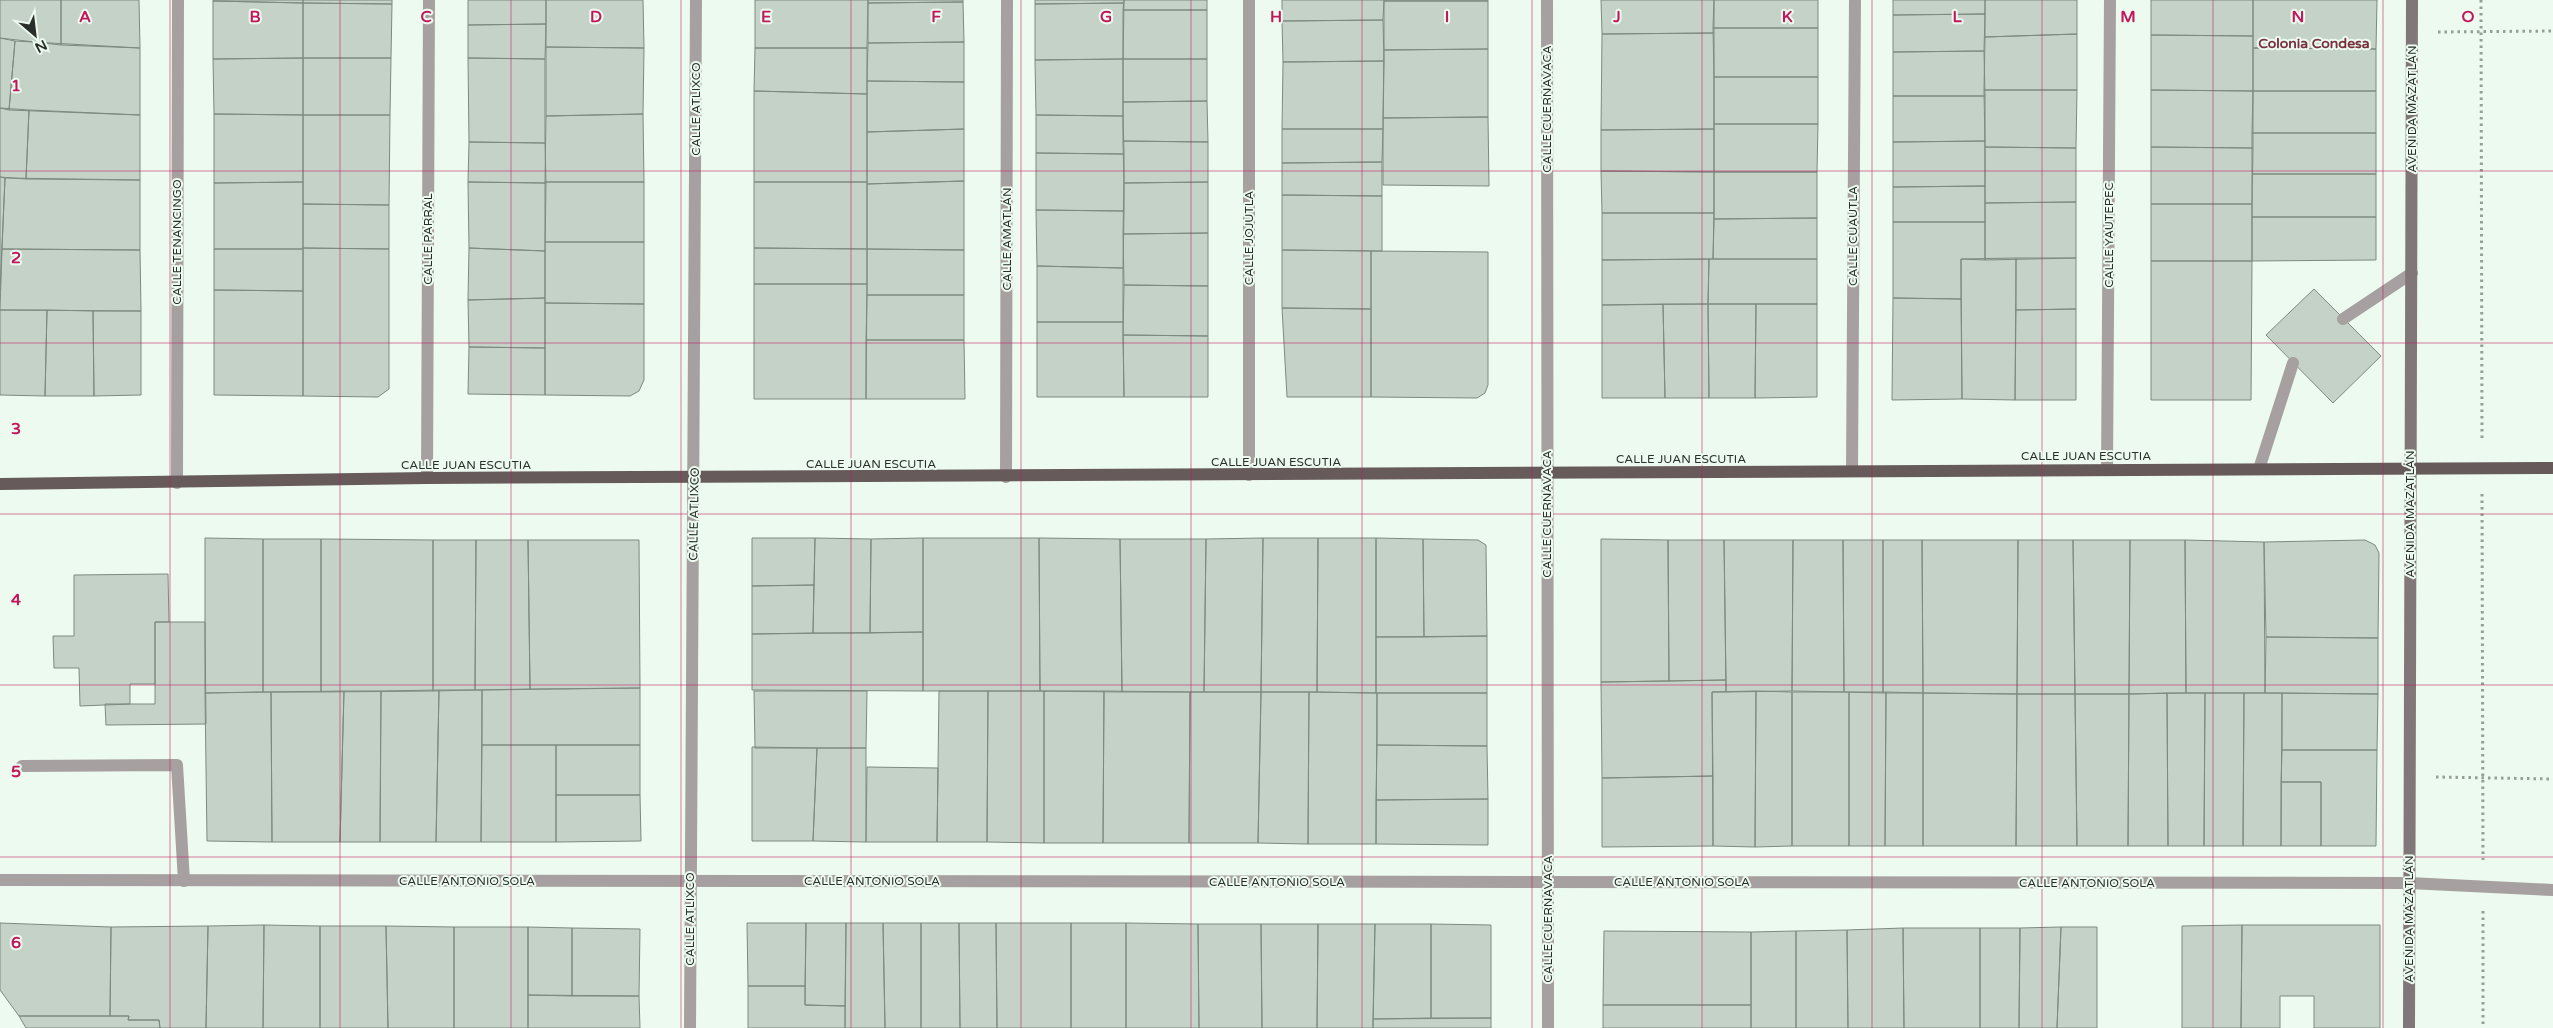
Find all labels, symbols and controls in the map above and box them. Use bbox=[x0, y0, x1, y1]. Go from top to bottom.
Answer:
text: A bbox=[79, 7, 91, 27]
text: B bbox=[249, 7, 261, 27]
text: C bbox=[420, 7, 432, 27]
text: D bbox=[590, 7, 602, 27]
text: E bbox=[761, 7, 771, 27]
text: F bbox=[931, 7, 941, 27]
text: G bbox=[1100, 7, 1112, 27]
text: H bbox=[1270, 7, 1282, 27]
text: I bbox=[1445, 7, 1449, 27]
text: J bbox=[1612, 7, 1621, 27]
text: K bbox=[1782, 7, 1793, 27]
text: L bbox=[1952, 7, 1962, 27]
text: M bbox=[2120, 7, 2136, 27]
text: N bbox=[2292, 7, 2304, 27]
text: O bbox=[2462, 7, 2475, 27]
north arrow bbox=[10, 10, 60, 60]
district label: Colonia Condesa bbox=[2258, 35, 2370, 52]
text: N bbox=[32, 36, 50, 56]
street label: CALLE CUERNAVACA bbox=[1540, 45, 1554, 173]
street label: AVENIDA MAZATLÁN bbox=[2405, 45, 2419, 173]
street label: CALLE ATLIXCO bbox=[689, 62, 703, 156]
text: 1 bbox=[11, 76, 21, 96]
street label: CALLE TENANCINGO bbox=[170, 179, 184, 305]
street label: CALLE YAUTEPEC bbox=[2102, 182, 2116, 288]
street label: CALLE CUAUTLA bbox=[1846, 186, 1860, 286]
street label: CALLE AMATLÁN bbox=[1000, 187, 1014, 291]
street label: CALLE JOJUTLA bbox=[1242, 191, 1256, 285]
street label: CALLE PARRAL bbox=[421, 193, 435, 285]
text: 2 bbox=[11, 248, 21, 268]
text: 3 bbox=[11, 419, 21, 439]
street label: CALLE JUAN ESCUTIA bbox=[2021, 449, 2151, 463]
street label: CALLE CUERNAVACA bbox=[1540, 450, 1554, 578]
street label: AVENIDA MAZATLÁN bbox=[2403, 450, 2417, 578]
street label: CALLE JUAN ESCUTIA bbox=[1616, 452, 1746, 466]
street label: CALLE JUAN ESCUTIA bbox=[1211, 455, 1341, 469]
street label: CALLE JUAN ESCUTIA bbox=[806, 457, 936, 471]
street label: CALLE JUAN ESCUTIA bbox=[401, 458, 531, 472]
street label: CALLE ATLIXCO bbox=[686, 467, 702, 561]
text: 4 bbox=[11, 590, 21, 610]
text: 5 bbox=[11, 762, 21, 782]
street label: CALLE CUERNAVACA bbox=[1541, 855, 1555, 983]
street label: AVENIDA MAZATLÁN bbox=[2402, 855, 2416, 983]
street label: CALLE ATLIXCO bbox=[683, 872, 697, 966]
street label: CALLE ANTONIO SOLA bbox=[399, 874, 535, 888]
street label: CALLE ANTONIO SOLA bbox=[804, 874, 940, 888]
street label: CALLE ANTONIO SOLA bbox=[1209, 875, 1345, 889]
street label: CALLE ANTONIO SOLA bbox=[1614, 875, 1750, 889]
street label: CALLE ANTONIO SOLA bbox=[2019, 876, 2155, 890]
text: 6 bbox=[11, 933, 21, 953]

